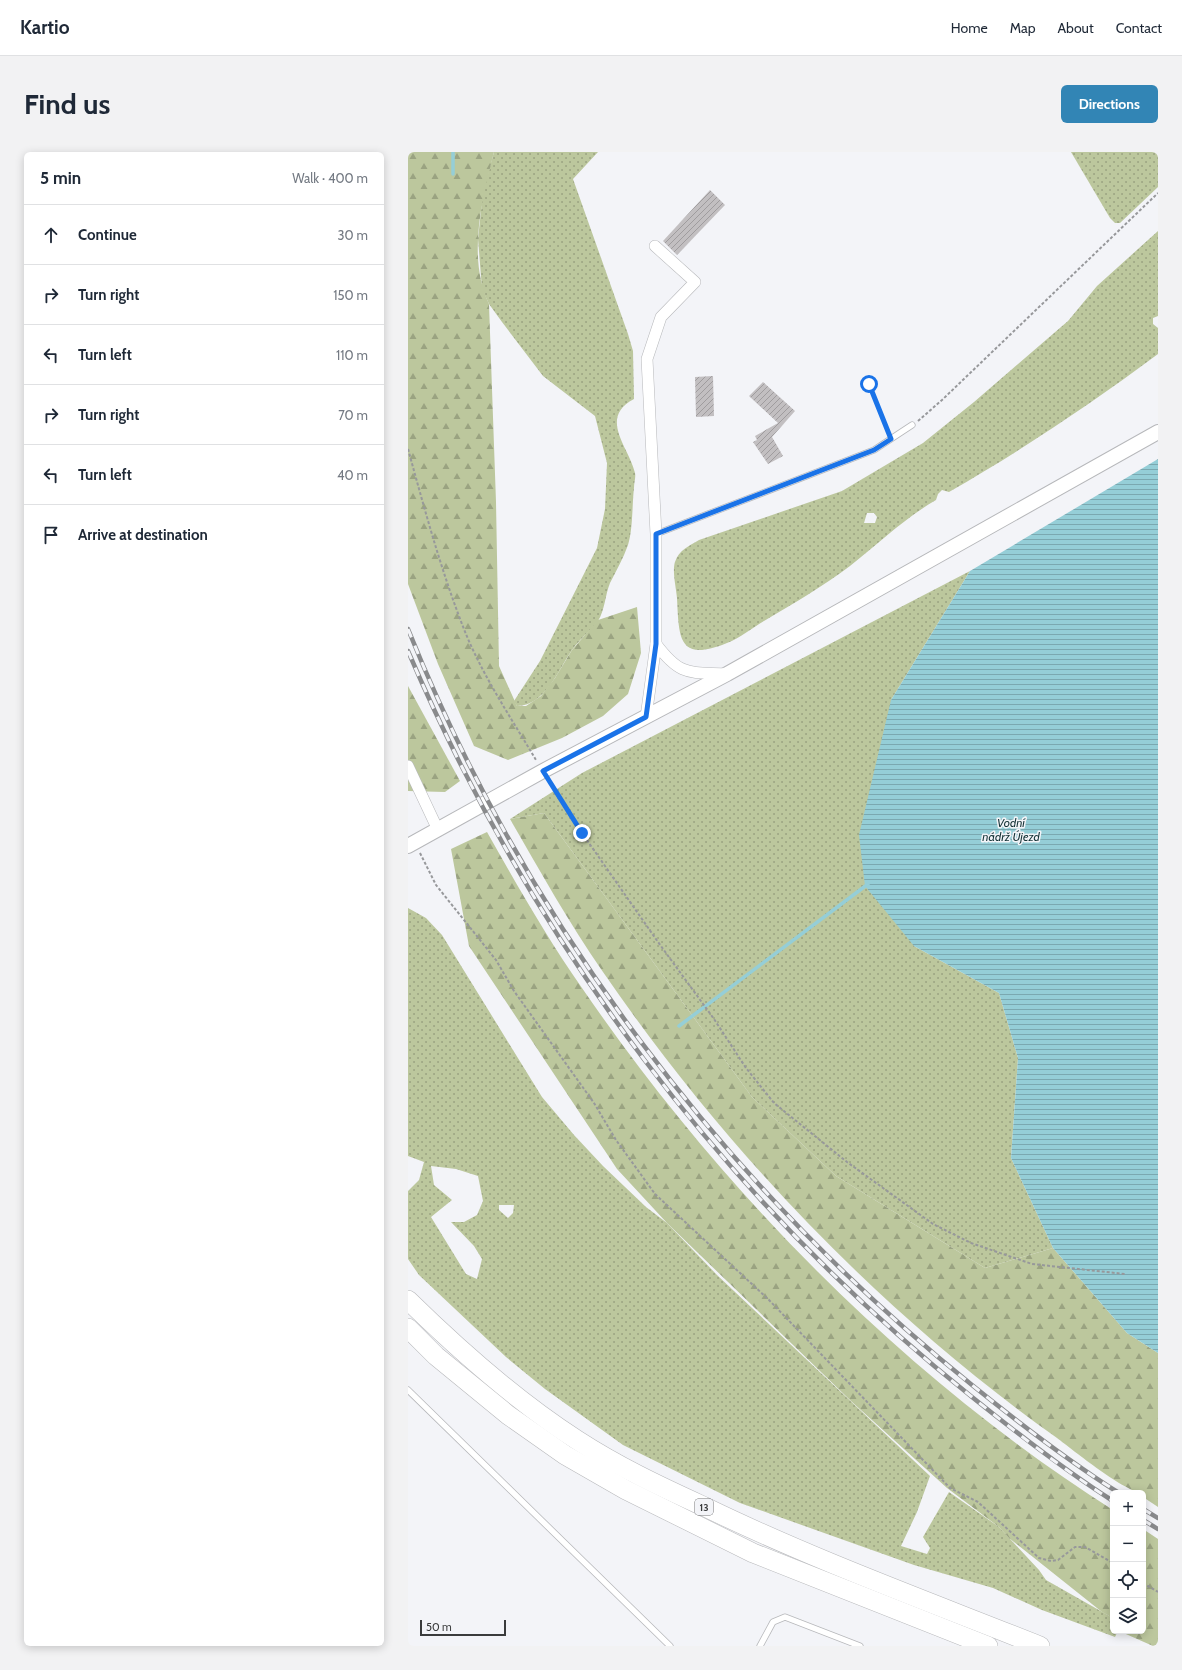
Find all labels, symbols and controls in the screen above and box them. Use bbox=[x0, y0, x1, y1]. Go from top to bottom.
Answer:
text: Kartio bbox=[20, 16, 69, 39]
text: Home bbox=[951, 19, 988, 37]
text: Map bbox=[1010, 19, 1035, 37]
text: About bbox=[1057, 19, 1094, 37]
text: Contact bbox=[1116, 19, 1162, 37]
button: Directions bbox=[1061, 85, 1158, 123]
text: Find us bbox=[24, 87, 110, 121]
text: 5 min bbox=[40, 168, 81, 188]
text: Walk · 400 m bbox=[292, 170, 368, 186]
icon: ahead bbox=[40, 224, 62, 246]
text: Continue bbox=[78, 226, 137, 244]
text: 30 m bbox=[338, 227, 368, 243]
icon: right bbox=[40, 284, 62, 306]
text: Turn right bbox=[78, 286, 139, 304]
text: 150 m bbox=[333, 287, 368, 303]
icon: left bbox=[40, 344, 62, 366]
text: Turn left bbox=[78, 346, 132, 364]
text: 110 m bbox=[336, 347, 368, 363]
route start bbox=[860, 375, 878, 393]
icon: right bbox=[40, 404, 62, 426]
text: Turn right bbox=[78, 406, 139, 424]
text: 70 m bbox=[338, 407, 368, 423]
icon: left bbox=[40, 464, 62, 486]
text: Turn left bbox=[78, 466, 132, 484]
text: 40 m bbox=[337, 467, 368, 483]
icon: arrive bbox=[40, 524, 62, 546]
text: Arrive at destination bbox=[78, 526, 208, 544]
water label: Vodní nádrž Újezd bbox=[982, 815, 1040, 844]
route end bbox=[573, 824, 591, 842]
map controls bbox=[1110, 1490, 1146, 1634]
button: + bbox=[1110, 1490, 1146, 1526]
road number: 13 bbox=[695, 1499, 713, 1515]
button: − bbox=[1110, 1526, 1146, 1562]
button: locate bbox=[1110, 1562, 1146, 1598]
button: layers bbox=[1110, 1598, 1146, 1634]
scale bar bbox=[420, 1618, 506, 1637]
text: 50 m bbox=[426, 1620, 452, 1634]

